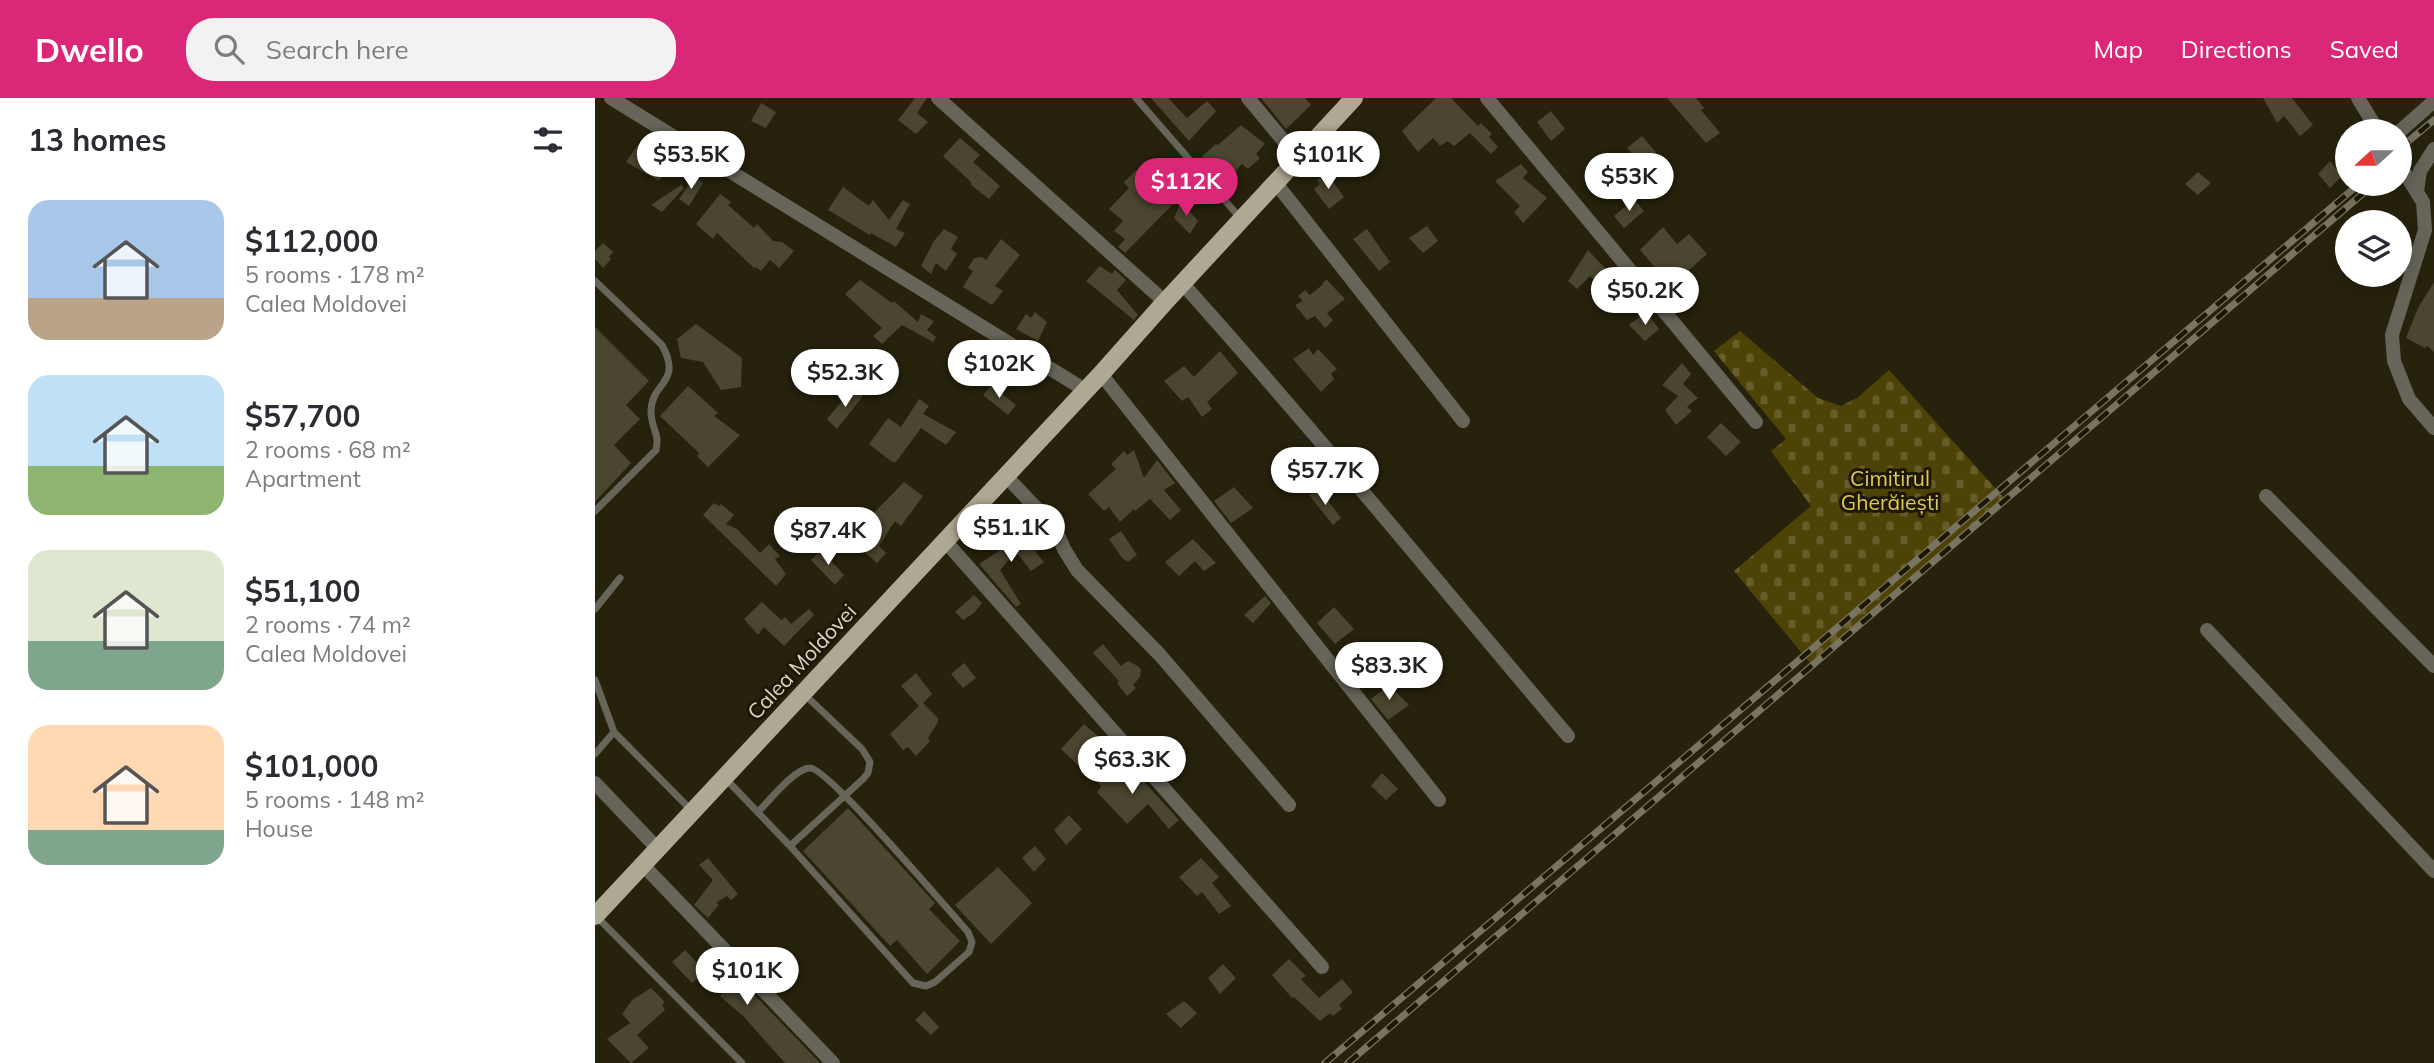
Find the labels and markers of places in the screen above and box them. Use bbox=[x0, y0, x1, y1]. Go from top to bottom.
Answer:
pin: $53.5K bbox=[634, 132, 748, 191]
pin: $101K bbox=[1279, 132, 1377, 191]
pin: $53K bbox=[1588, 153, 1670, 213]
pin: $112K bbox=[1137, 158, 1235, 218]
pin: $50.2K bbox=[1588, 268, 1702, 327]
pin: $102K bbox=[950, 341, 1048, 400]
pin: $52.3K bbox=[788, 350, 902, 409]
pin: $57.7K bbox=[1268, 448, 1382, 507]
pin: $51.1K bbox=[954, 504, 1068, 564]
pin: $87.4K bbox=[771, 508, 885, 567]
pin: $83.3K bbox=[1332, 642, 1446, 702]
pin: $63.3K bbox=[1075, 736, 1189, 796]
pin: $101K bbox=[698, 948, 796, 1007]

